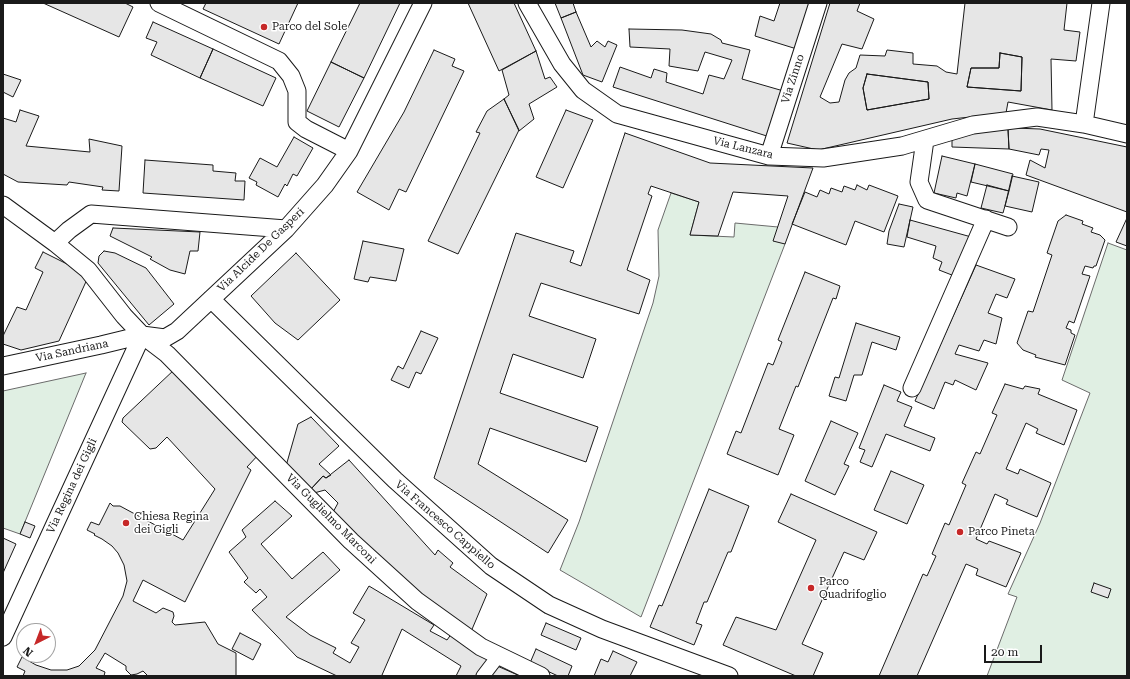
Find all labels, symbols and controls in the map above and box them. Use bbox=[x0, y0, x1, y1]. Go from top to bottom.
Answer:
place label: Parco del Sole bbox=[272, 20, 347, 34]
marker: Parco del Sole bbox=[259, 22, 269, 32]
street label: Via Zinno bbox=[779, 53, 807, 105]
street label: Via Lanzara bbox=[712, 134, 774, 162]
street label: Via Alcide De Gasperi bbox=[215, 205, 307, 295]
street label: Via Sandriana bbox=[34, 337, 110, 365]
street label: Via Regina dei Gigli bbox=[44, 436, 100, 536]
street label: Via Guglielmo Marconi bbox=[283, 471, 379, 567]
street label: Via Francesco Cappiello bbox=[392, 478, 498, 572]
place label: Chiesa Regina dei Gigli bbox=[134, 510, 209, 536]
marker: Chiesa Regina dei Gigli bbox=[121, 518, 131, 528]
place label: Parco Pineta bbox=[968, 525, 1035, 539]
marker: Parco Pineta bbox=[955, 527, 965, 537]
place label: Parco Quadrifoglio bbox=[819, 575, 886, 601]
marker: Parco Quadrifoglio bbox=[806, 583, 816, 593]
north arrow bbox=[16, 623, 56, 663]
scale bar bbox=[986, 637, 1044, 663]
text: N bbox=[21, 644, 36, 659]
text: 20 m bbox=[991, 645, 1018, 659]

